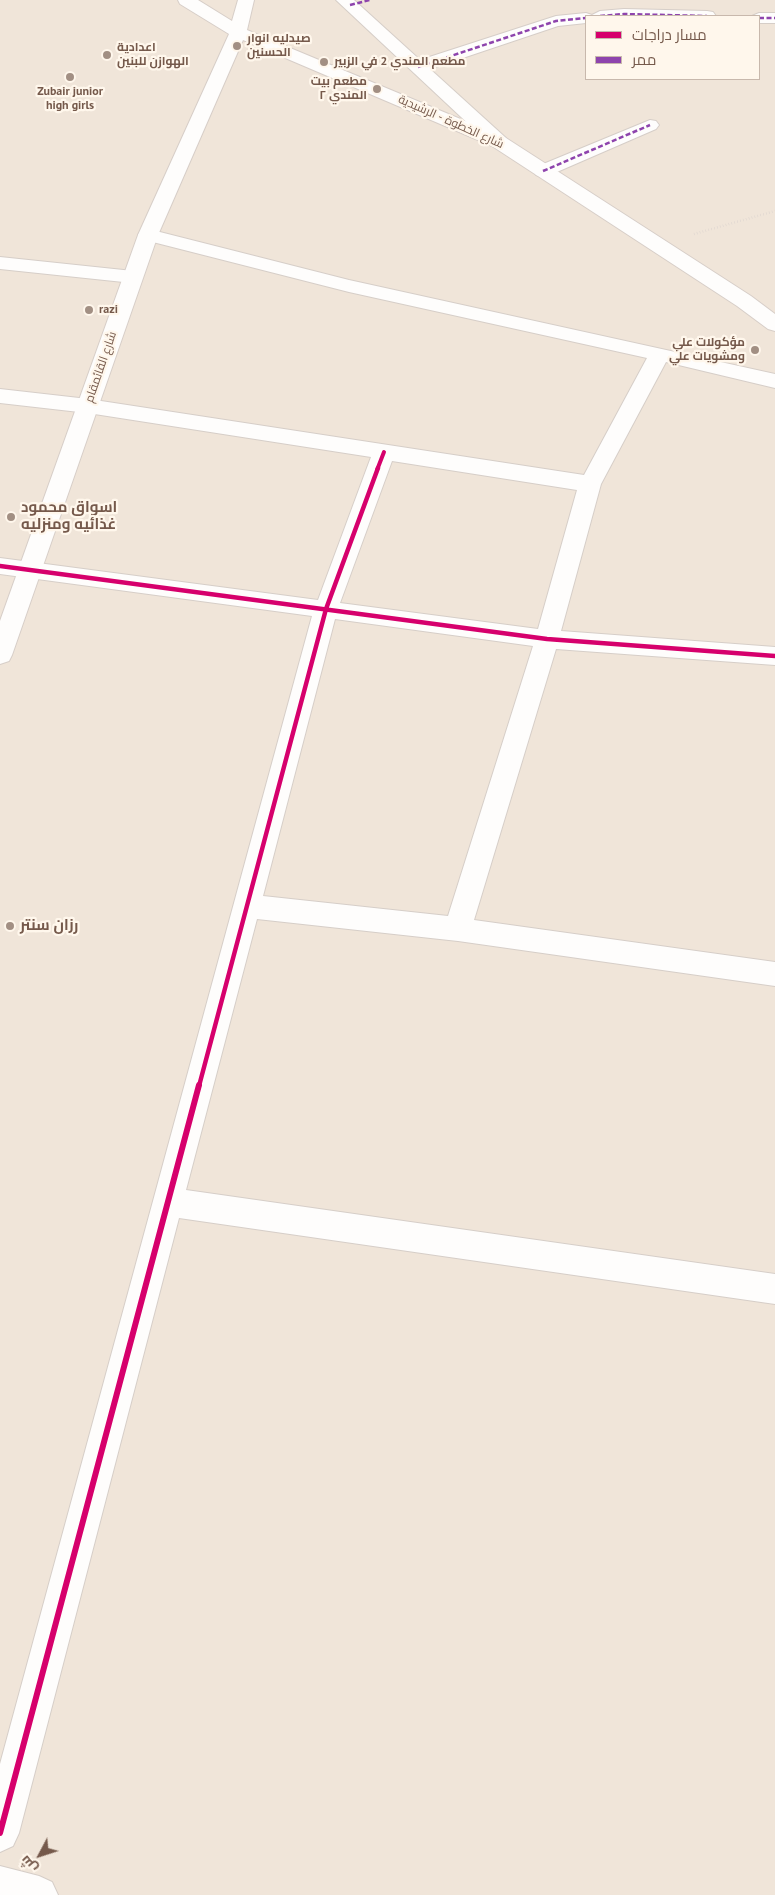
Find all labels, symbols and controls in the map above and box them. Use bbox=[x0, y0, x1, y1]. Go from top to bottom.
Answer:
legend bbox=[585, 15, 760, 80]
text: مسار دراجات bbox=[632, 25, 707, 44]
place label: صيدليه انوار الحسنين bbox=[247, 32, 311, 60]
marker: صيدليه انوار الحسنين bbox=[231, 40, 243, 52]
place label: اعدادية الهوازن للبنين bbox=[117, 41, 189, 69]
marker: اعدادية الهوازن للبنين bbox=[101, 49, 113, 61]
text: ممر bbox=[632, 50, 656, 69]
place label: مطعم المندي 2 في الزبير bbox=[334, 55, 465, 69]
marker: مطعم المندي 2 في الزبير bbox=[318, 56, 330, 68]
marker: Zubair junior high girls bbox=[64, 71, 76, 83]
place label: مطعم بيت المندي ٢ bbox=[311, 75, 367, 103]
marker: مطعم بيت المندي ٢ bbox=[371, 83, 383, 95]
place label: Zubair junior high girls bbox=[37, 85, 103, 113]
street label: شارع الخطوة - الرشيدية bbox=[396, 92, 506, 152]
place label: razi bbox=[99, 303, 118, 317]
marker: razi bbox=[83, 304, 95, 316]
street label: شارع القائمقام bbox=[82, 330, 120, 404]
place label: مؤكولات علي ومشويات علي bbox=[669, 336, 745, 364]
marker: مؤكولات علي ومشويات علي bbox=[749, 344, 761, 356]
place label: اسواق محمود غذائيه ومنزليه bbox=[21, 499, 117, 534]
marker: اسواق محمود غذائيه ومنزليه bbox=[5, 511, 17, 523]
place label: رزان سنتر bbox=[20, 917, 78, 935]
marker: رزان سنتر bbox=[4, 920, 16, 932]
north arrow bbox=[15, 1830, 65, 1880]
text: ش bbox=[16, 1852, 41, 1877]

